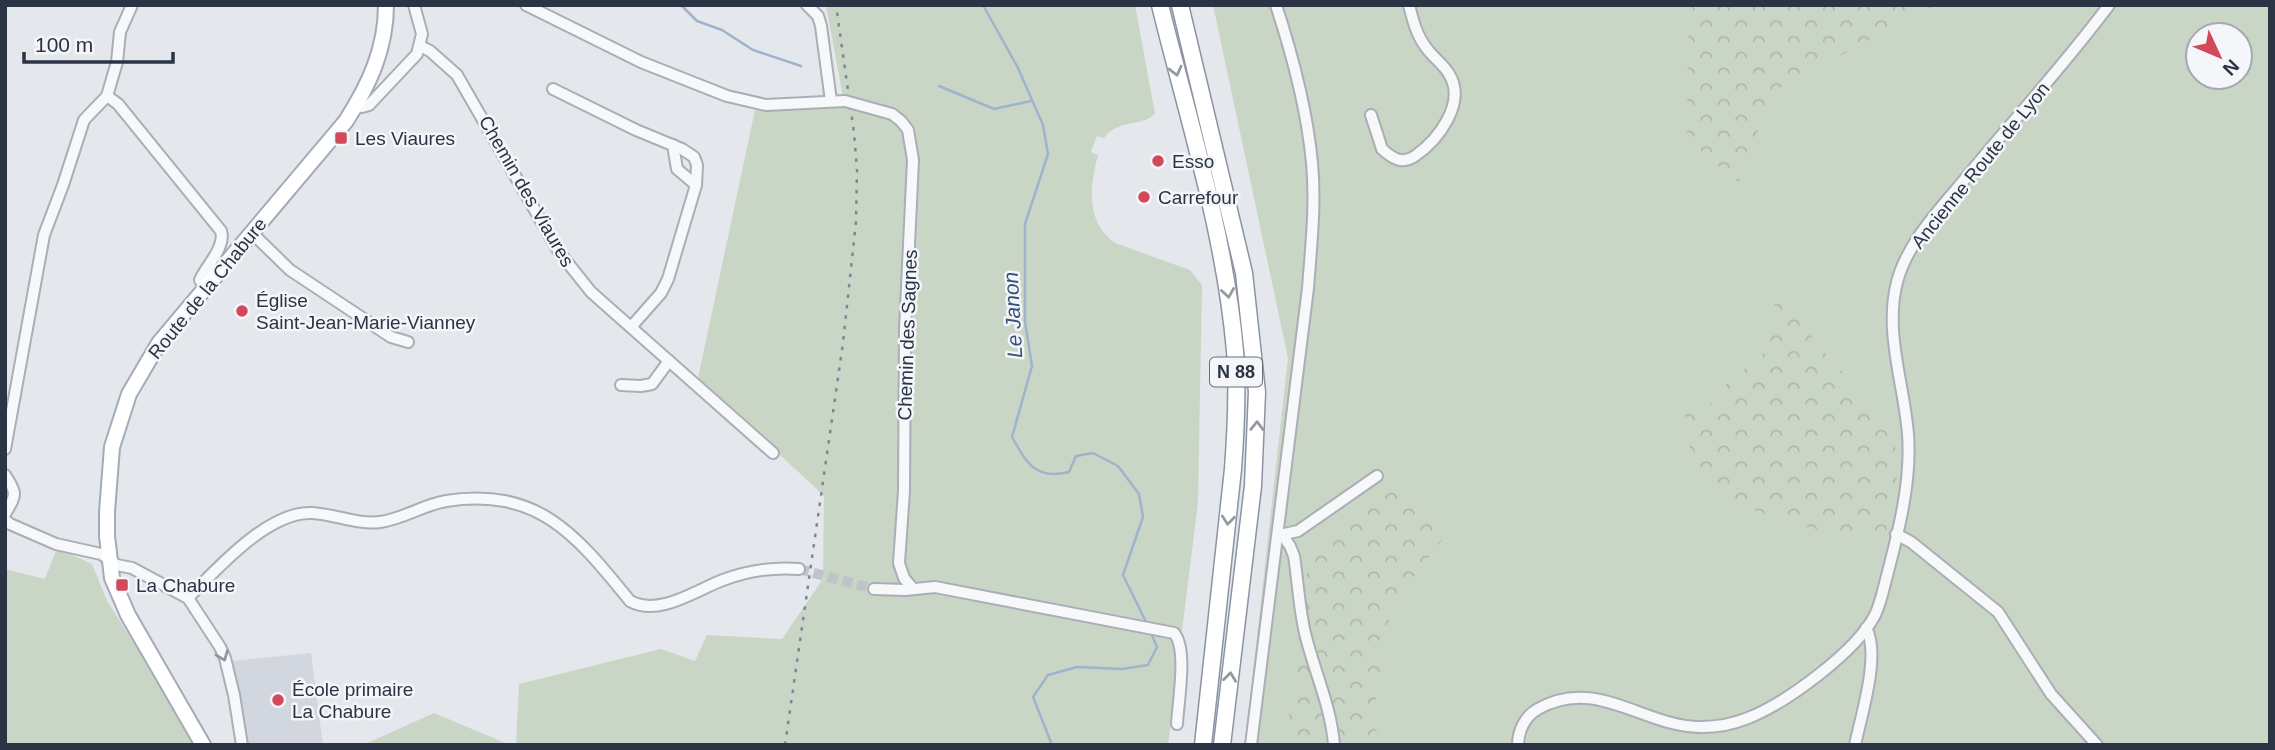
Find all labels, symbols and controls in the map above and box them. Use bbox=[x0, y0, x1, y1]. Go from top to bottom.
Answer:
scale bar bbox=[24, 21, 173, 65]
north arrow bbox=[2184, 21, 2254, 91]
text: 100 m bbox=[35, 33, 93, 56]
text: N bbox=[2219, 55, 2243, 80]
one-way arrow bbox=[1168, 65, 1182, 77]
street label: Ancienne Route de Lyon bbox=[1907, 78, 2054, 253]
street label: Chemin des Viaures bbox=[475, 112, 578, 270]
place label: Les Viaures bbox=[355, 128, 455, 149]
marker: Les Viaures bbox=[333, 130, 349, 146]
place label: Esso bbox=[1172, 151, 1214, 172]
marker: Esso bbox=[1150, 153, 1166, 169]
place label: Carrefour bbox=[1158, 187, 1239, 208]
marker: Carrefour bbox=[1136, 189, 1152, 205]
street label: Route de la Chabure bbox=[144, 214, 271, 363]
street label: Chemin des Sagnes bbox=[894, 249, 921, 421]
water label: Le Janon bbox=[999, 271, 1026, 359]
one-way arrow bbox=[1220, 287, 1235, 299]
place label: Église Saint-Jean-Marie-Vianney bbox=[256, 290, 476, 333]
marker: Église Saint-Jean-Marie-Vianney bbox=[234, 303, 250, 319]
road number: N 88 bbox=[1210, 358, 1262, 386]
one-way arrow bbox=[1249, 421, 1264, 432]
one-way arrow bbox=[1221, 514, 1236, 525]
place label: La Chabure bbox=[136, 575, 235, 596]
marker: La Chabure bbox=[114, 577, 130, 593]
one-way arrow bbox=[215, 649, 229, 662]
one-way arrow bbox=[1223, 671, 1238, 683]
place label: École primaire La Chabure bbox=[292, 679, 413, 722]
marker: École primaire La Chabure bbox=[270, 692, 286, 708]

